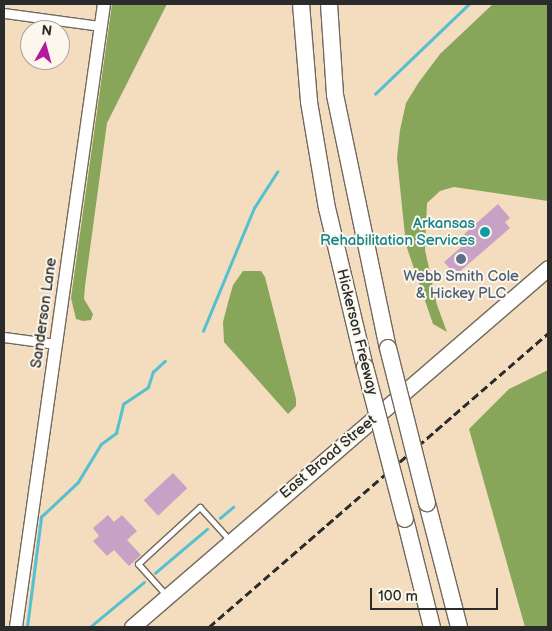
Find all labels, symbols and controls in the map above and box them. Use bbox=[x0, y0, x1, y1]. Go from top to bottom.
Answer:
north arrow bbox=[20, 20, 70, 70]
text: N bbox=[41, 22, 53, 40]
place label: Arkansas Rehabilitation Services bbox=[320, 214, 475, 249]
marker: Arkansas Rehabilitation Services bbox=[479, 226, 491, 238]
marker: Webb Smith Cole & Hickey PLC bbox=[455, 253, 467, 265]
street label: Sanderson Lane bbox=[27, 257, 61, 369]
street label: Hickerson Freeway bbox=[333, 267, 381, 397]
place label: Webb Smith Cole & Hickey PLC bbox=[403, 267, 519, 302]
street label: East Broad Street bbox=[276, 411, 380, 503]
scale bar bbox=[372, 578, 500, 610]
text: 100 m bbox=[378, 587, 418, 606]

